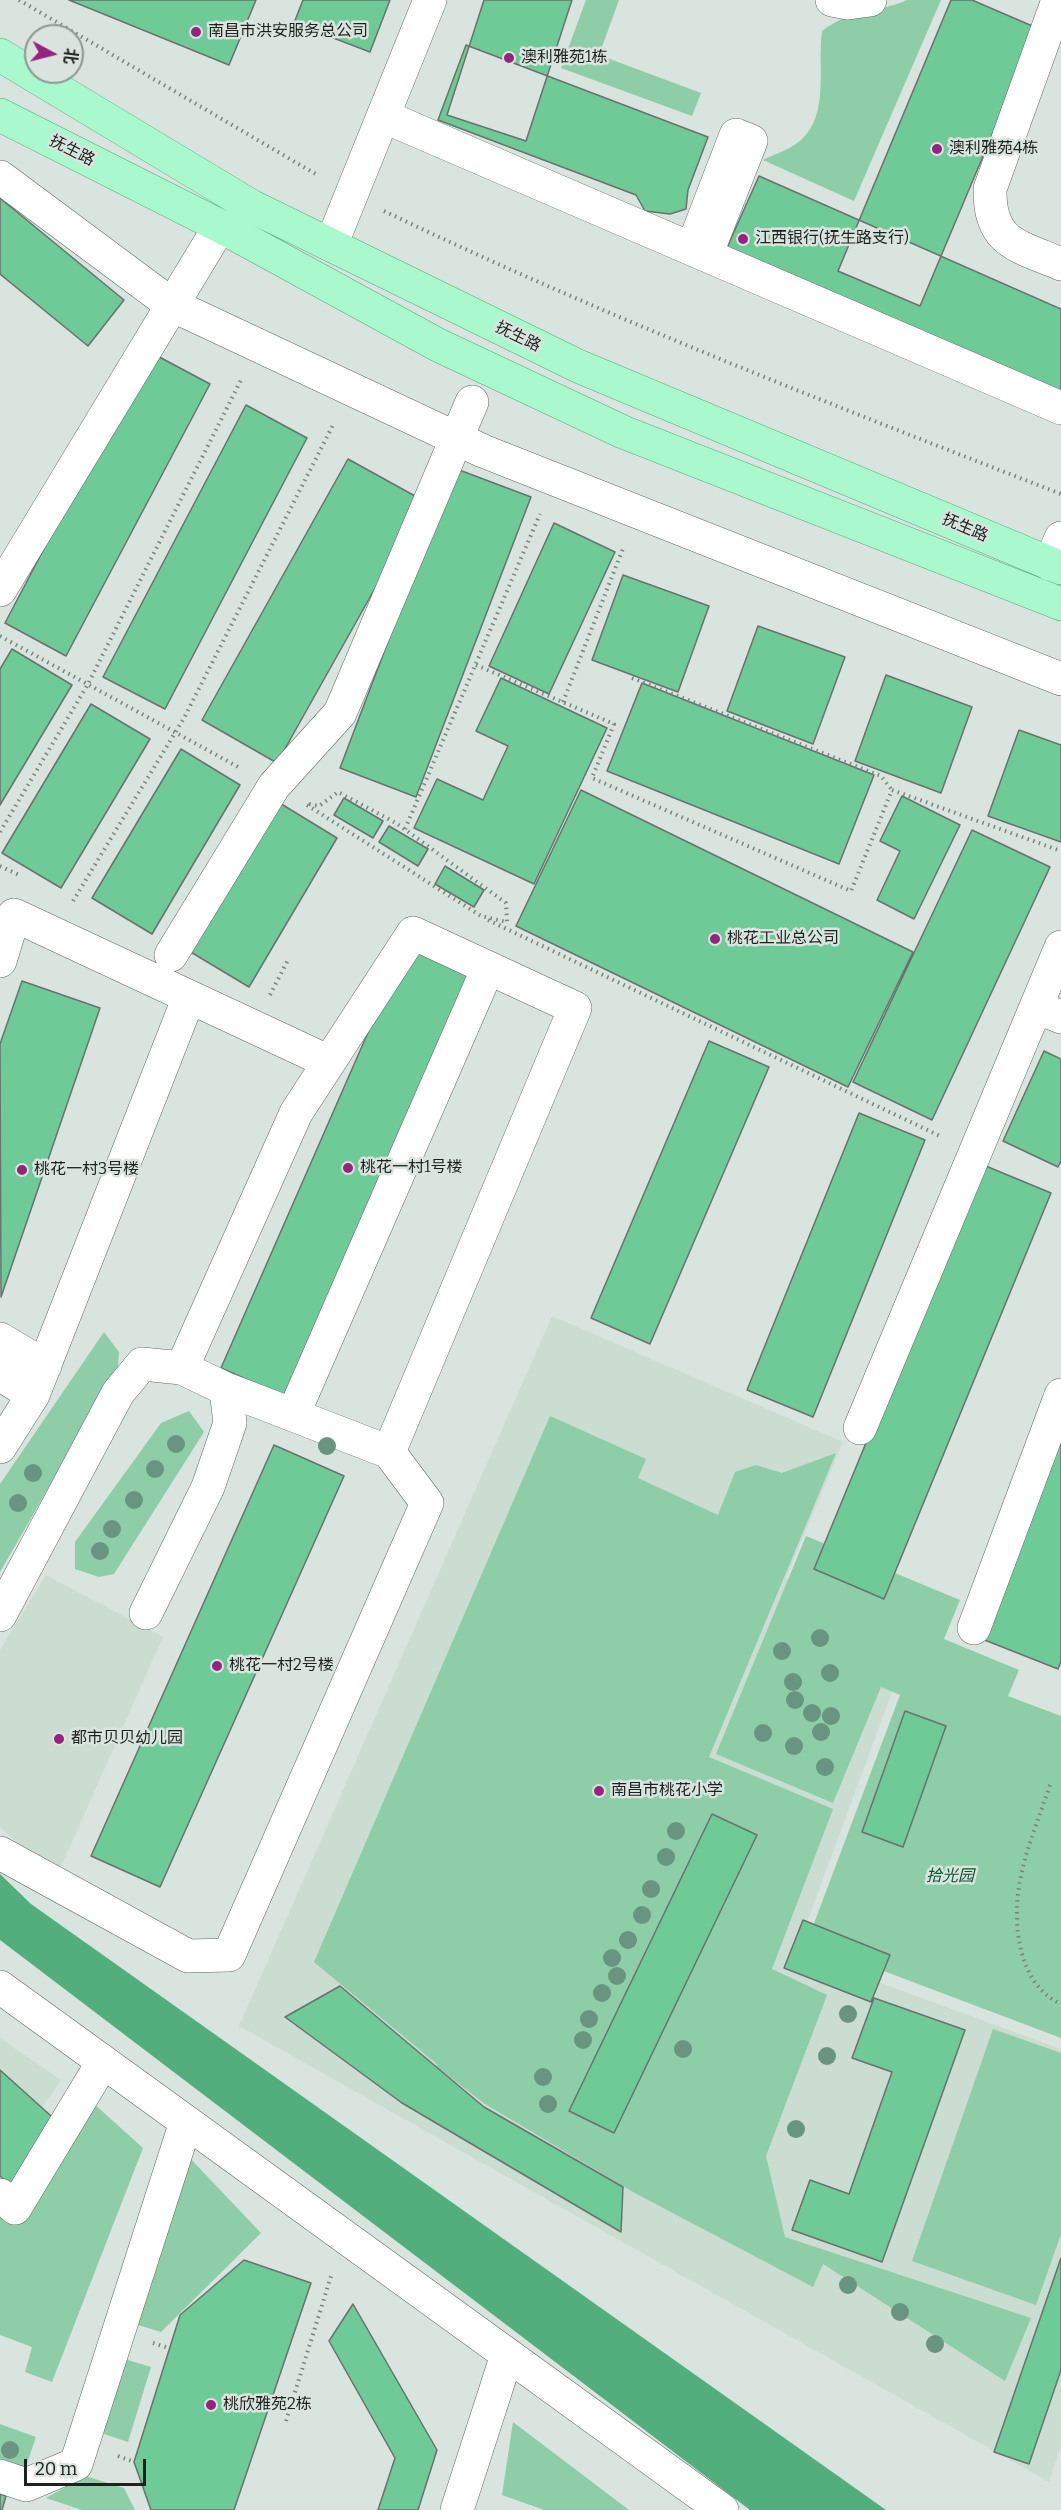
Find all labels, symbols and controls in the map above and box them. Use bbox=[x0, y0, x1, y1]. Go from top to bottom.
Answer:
place label: 南昌市洪安服务总公司 bbox=[208, 22, 368, 42]
north arrow bbox=[24, 24, 84, 84]
marker: 南昌市洪安服务总公司 bbox=[189, 25, 203, 39]
text: 北 bbox=[60, 47, 81, 65]
place label: 澳利雅苑1栋 bbox=[521, 48, 607, 68]
marker: 澳利雅苑1栋 bbox=[502, 51, 516, 65]
street label: 抚生路 bbox=[46, 132, 98, 170]
place label: 澳利雅苑4栋 bbox=[949, 139, 1038, 159]
marker: 澳利雅苑4栋 bbox=[930, 142, 944, 156]
place label: 江西银行(抚生路支行) bbox=[755, 229, 909, 249]
marker: 江西银行(抚生路支行) bbox=[736, 232, 750, 246]
street label: 抚生路 bbox=[492, 318, 544, 356]
street label: 抚生路 bbox=[939, 510, 991, 546]
place label: 桃花工业总公司 bbox=[727, 929, 839, 949]
marker: 桃花工业总公司 bbox=[708, 932, 722, 946]
place label: 桃花一村1号楼 bbox=[360, 1158, 462, 1178]
place label: 桃花一村3号楼 bbox=[34, 1160, 139, 1180]
marker: 桃花一村1号楼 bbox=[341, 1161, 355, 1175]
marker: 桃花一村3号楼 bbox=[15, 1163, 29, 1177]
place label: 桃花一村2号楼 bbox=[229, 1656, 334, 1676]
marker: 桃花一村2号楼 bbox=[210, 1659, 224, 1673]
place label: 都市贝贝幼儿园 bbox=[71, 1729, 183, 1749]
marker: 都市贝贝幼儿园 bbox=[52, 1732, 66, 1746]
place label: 南昌市桃花小学 bbox=[611, 1781, 723, 1801]
marker: 南昌市桃花小学 bbox=[592, 1784, 606, 1798]
park label: 拾光园 bbox=[926, 1867, 974, 1887]
place label: 桃欣雅苑2栋 bbox=[223, 2395, 312, 2415]
marker: 桃欣雅苑2栋 bbox=[204, 2398, 218, 2412]
scale bar bbox=[27, 2447, 148, 2485]
text: 20 m bbox=[35, 2458, 77, 2480]

